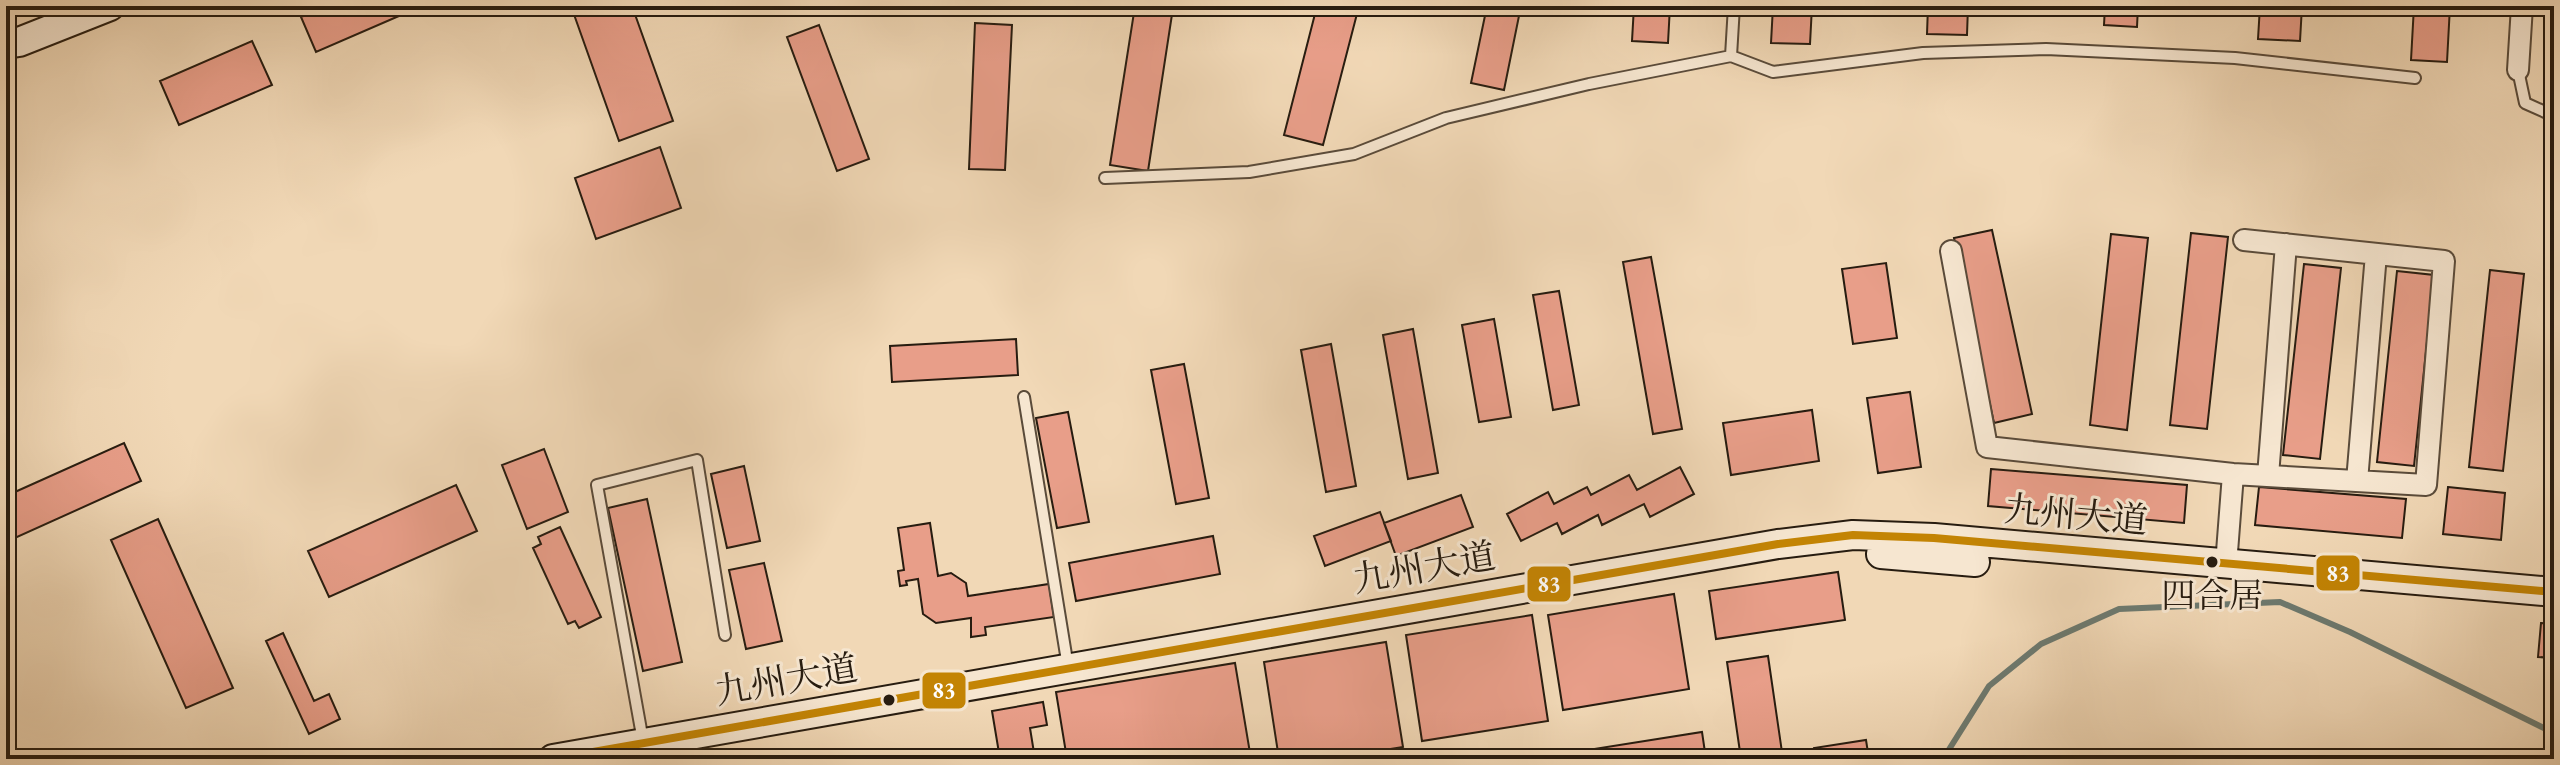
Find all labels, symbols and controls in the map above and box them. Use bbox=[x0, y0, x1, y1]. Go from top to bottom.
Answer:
street label: 九州大道 bbox=[2002, 485, 2150, 544]
street label: 九州大道 bbox=[1349, 532, 1499, 603]
marker: 四合居 bbox=[2204, 554, 2220, 570]
line badge: 83 bbox=[2315, 554, 2361, 592]
text: 83 bbox=[2326, 559, 2350, 588]
line badge: 83 bbox=[1526, 565, 1572, 603]
text: 83 bbox=[1537, 570, 1561, 599]
place label: 四合居 bbox=[2161, 573, 2263, 617]
street label: 九州大道 bbox=[711, 644, 861, 715]
line badge: 83 bbox=[921, 671, 967, 710]
text: 83 bbox=[932, 676, 956, 705]
unlabelled marker bbox=[881, 692, 897, 708]

